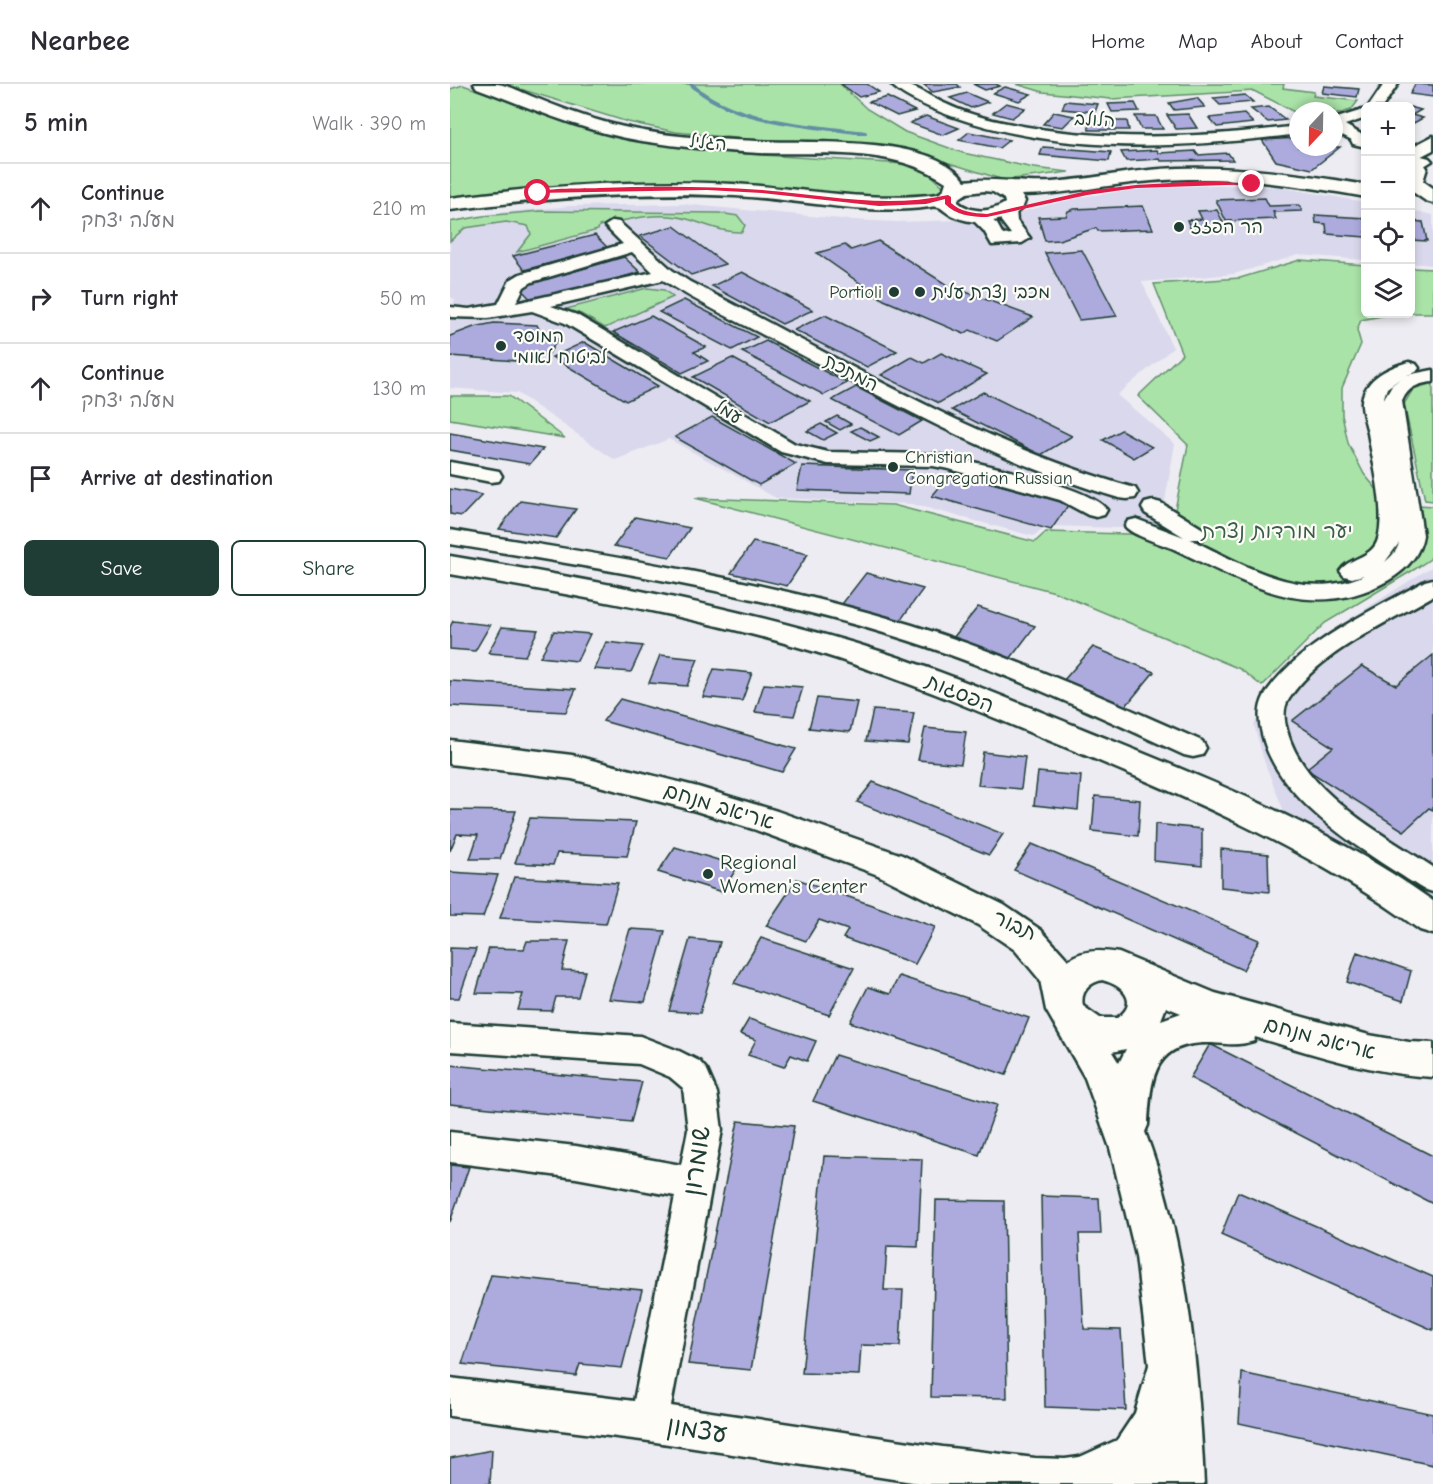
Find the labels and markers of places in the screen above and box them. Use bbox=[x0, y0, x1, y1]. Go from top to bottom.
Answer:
place label: הר הפזז bbox=[1191, 217, 1263, 238]
marker: הר הפזז bbox=[1172, 220, 1186, 234]
place label: Portioli bbox=[829, 282, 882, 303]
place label: מכבי נצרת עלית bbox=[931, 282, 1050, 303]
marker: Portioli bbox=[887, 285, 901, 299]
marker: מכבי נצרת עלית bbox=[913, 285, 927, 299]
place label: המוסד לביטוח לאומי bbox=[513, 326, 608, 368]
marker: המוסד לביטוח לאומי bbox=[494, 339, 508, 353]
place label: Christian Congregation Russian bbox=[905, 447, 1073, 489]
marker: Christian Congregation Russian bbox=[886, 460, 900, 474]
place label: Regional Women's Center bbox=[720, 850, 868, 898]
marker: Regional Women's Center bbox=[701, 867, 715, 881]

